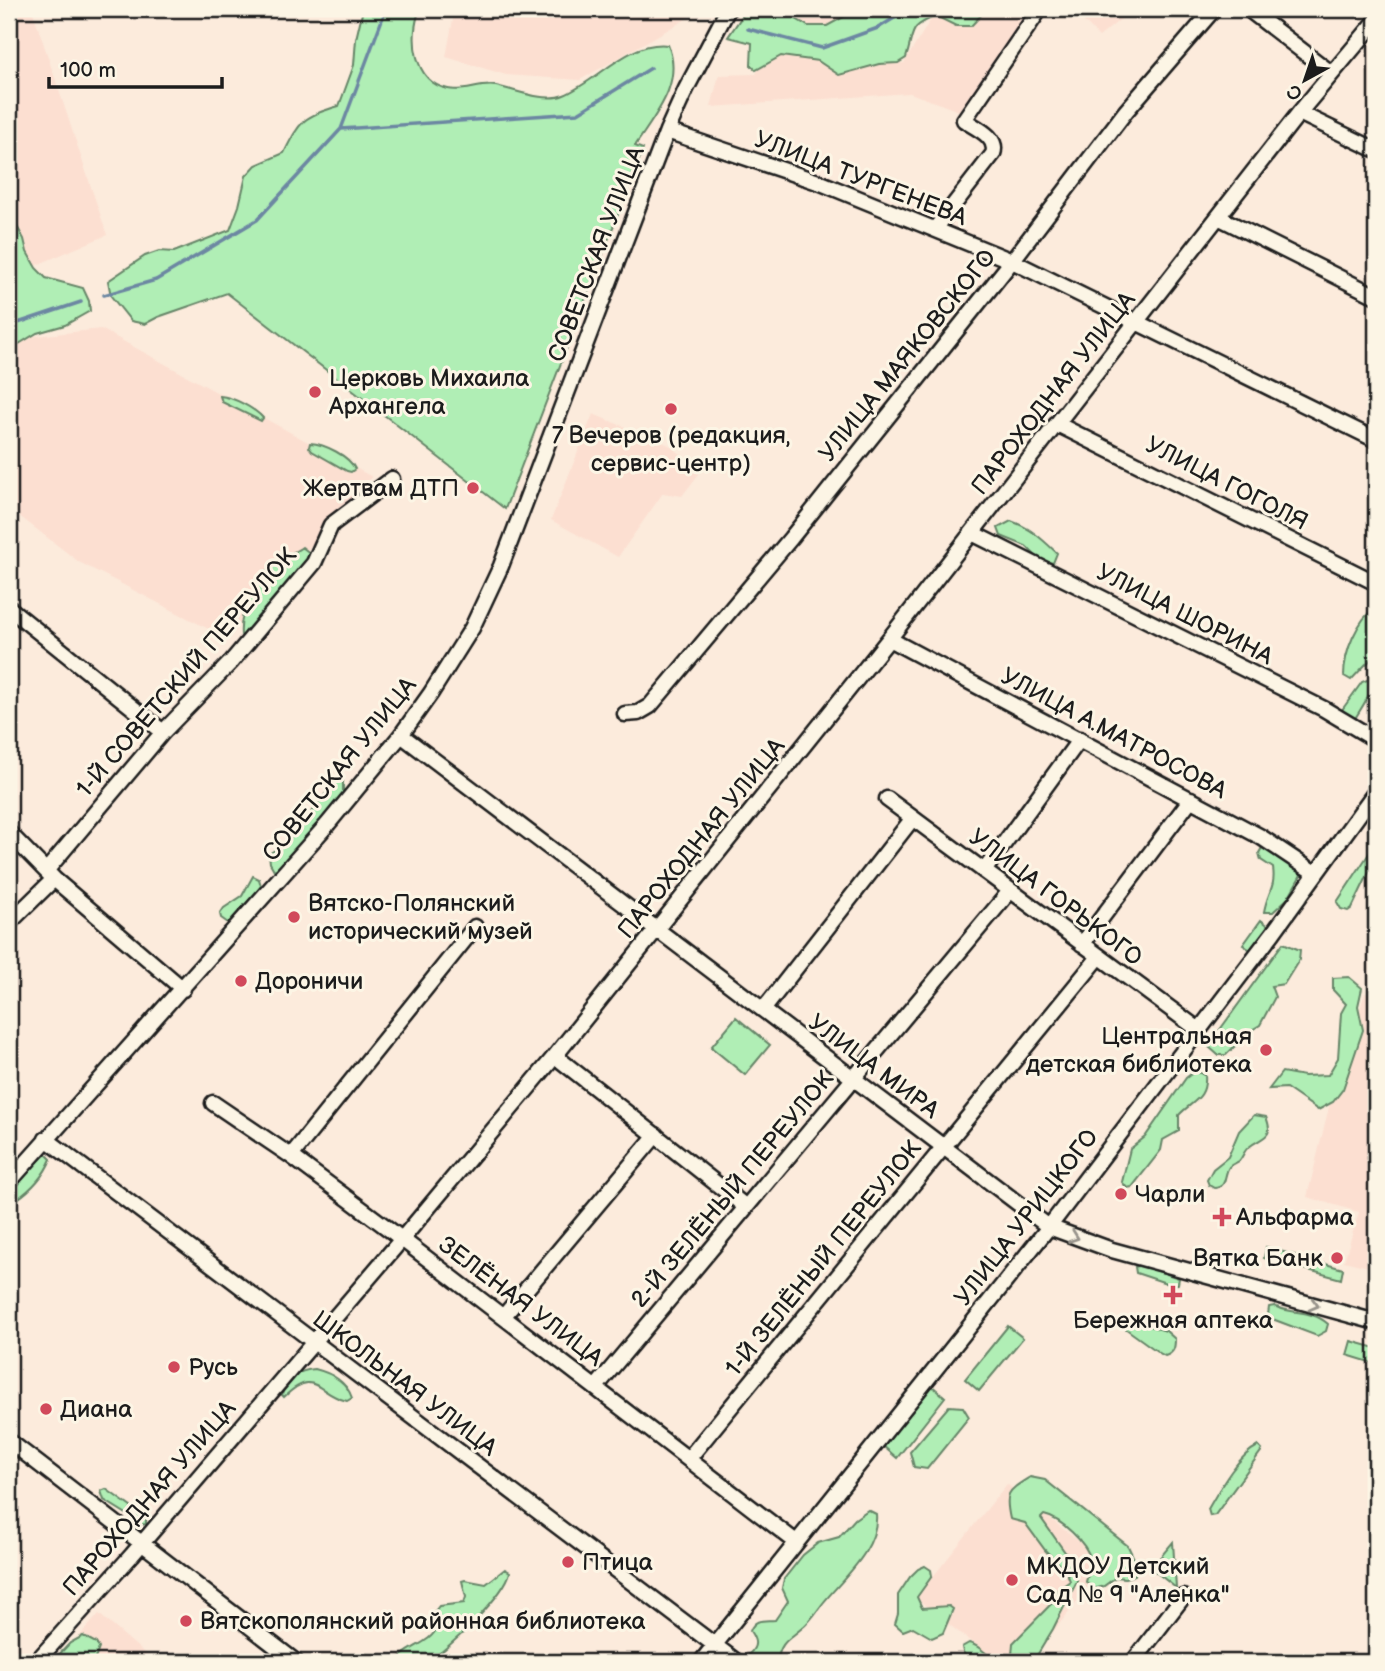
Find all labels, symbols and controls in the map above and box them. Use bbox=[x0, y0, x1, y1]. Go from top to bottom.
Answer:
scale bar bbox=[49, 46, 222, 90]
north arrow bbox=[1270, 46, 1340, 116]
text: 100 m bbox=[60, 58, 116, 83]
text: С bbox=[1283, 79, 1307, 105]
street label: УЛИЦА ТУРГЕНЕВА bbox=[751, 125, 971, 232]
street label: СОВЕТСКАЯ УЛИЦА bbox=[542, 142, 651, 366]
street label: УЛИЦА МАЯКОВСКОГО bbox=[813, 243, 1002, 467]
street label: ПАРОХОДНАЯ УЛИЦА bbox=[965, 286, 1142, 501]
place label: Церковь Михаила Архангела bbox=[328, 364, 530, 421]
marker: Церковь Михаила Архангела bbox=[307, 384, 323, 400]
marker: 7 Вечеров (редакция, сервис-центр) bbox=[663, 401, 679, 417]
place label: 7 Вечеров (редакция, сервис-центр) bbox=[552, 421, 790, 478]
street label: УЛИЦА ГОГОЛЯ bbox=[1141, 430, 1313, 537]
place label: Жертвам ДТП bbox=[302, 474, 459, 503]
marker: Жертвам ДТП bbox=[465, 480, 481, 496]
street label: 1-Й СОВЕТСКИЙ ПЕРЕУЛОК bbox=[70, 541, 303, 803]
street label: УЛИЦА ШОРИНА bbox=[1092, 558, 1278, 672]
street label: УЛИЦА А.МАТРОСОВА bbox=[996, 662, 1232, 806]
street label: СОВЕТСКАЯ УЛИЦА bbox=[256, 671, 423, 867]
street label: ПАРОХОДНАЯ УЛИЦА bbox=[612, 732, 791, 944]
street label: УЛИЦА ГОРЬКОГО bbox=[963, 823, 1148, 972]
place label: Вятско-Полянский исторический музей bbox=[308, 889, 533, 946]
marker: Вятско-Полянский исторический музей bbox=[286, 909, 302, 925]
place label: Дороничи bbox=[255, 967, 363, 996]
marker: Дороничи bbox=[233, 973, 249, 989]
street label: УЛИЦА МИРА bbox=[803, 1008, 945, 1125]
place label: Центральная детская библиотека bbox=[1025, 1022, 1252, 1079]
marker: Центральная детская библиотека bbox=[1258, 1042, 1274, 1058]
street label: 2-Й ЗЕЛЁНЫЙ ПЕРЕУЛОК bbox=[625, 1065, 840, 1314]
street label: УЛИЦА УРИЦКОГО bbox=[948, 1123, 1104, 1312]
street label: 1-Й ЗЕЛЁНЫЙ ПЕРЕУЛОК bbox=[719, 1134, 928, 1382]
place label: Чарли bbox=[1135, 1180, 1205, 1209]
marker: Чарли bbox=[1113, 1186, 1129, 1202]
place label: Альфарма bbox=[1235, 1203, 1354, 1232]
marker: Альфарма bbox=[1214, 1209, 1230, 1225]
one-way arrow bbox=[1068, 1229, 1080, 1243]
street label: ЗЕЛЁНАЯ УЛИЦА bbox=[433, 1230, 609, 1373]
place label: Вятка Банк bbox=[1193, 1244, 1323, 1273]
marker: Вятка Банк bbox=[1329, 1250, 1345, 1266]
marker: Бережная аптека bbox=[1165, 1287, 1181, 1303]
one-way arrow bbox=[1308, 1297, 1320, 1311]
street label: ШКОЛЬНАЯ УЛИЦА bbox=[307, 1305, 503, 1462]
place label: Бережная аптека bbox=[1073, 1306, 1273, 1335]
place label: Русь bbox=[188, 1353, 238, 1382]
marker: Русь bbox=[166, 1359, 182, 1375]
street label: ПАРОХОДНАЯ УЛИЦА bbox=[57, 1394, 242, 1602]
place label: Диана bbox=[60, 1395, 132, 1424]
marker: Диана bbox=[38, 1401, 54, 1417]
place label: Птица bbox=[582, 1548, 653, 1577]
place label: МКДОУ Детский Сад № 9 "Аленка" bbox=[1026, 1552, 1230, 1609]
marker: Птица bbox=[560, 1554, 576, 1570]
marker: МКДОУ Детский Сад № 9 "Аленка" bbox=[1004, 1572, 1020, 1588]
place label: Вятскополянский районная библиотека bbox=[200, 1607, 646, 1636]
marker: Вятскополянский районная библиотека bbox=[178, 1613, 194, 1629]

